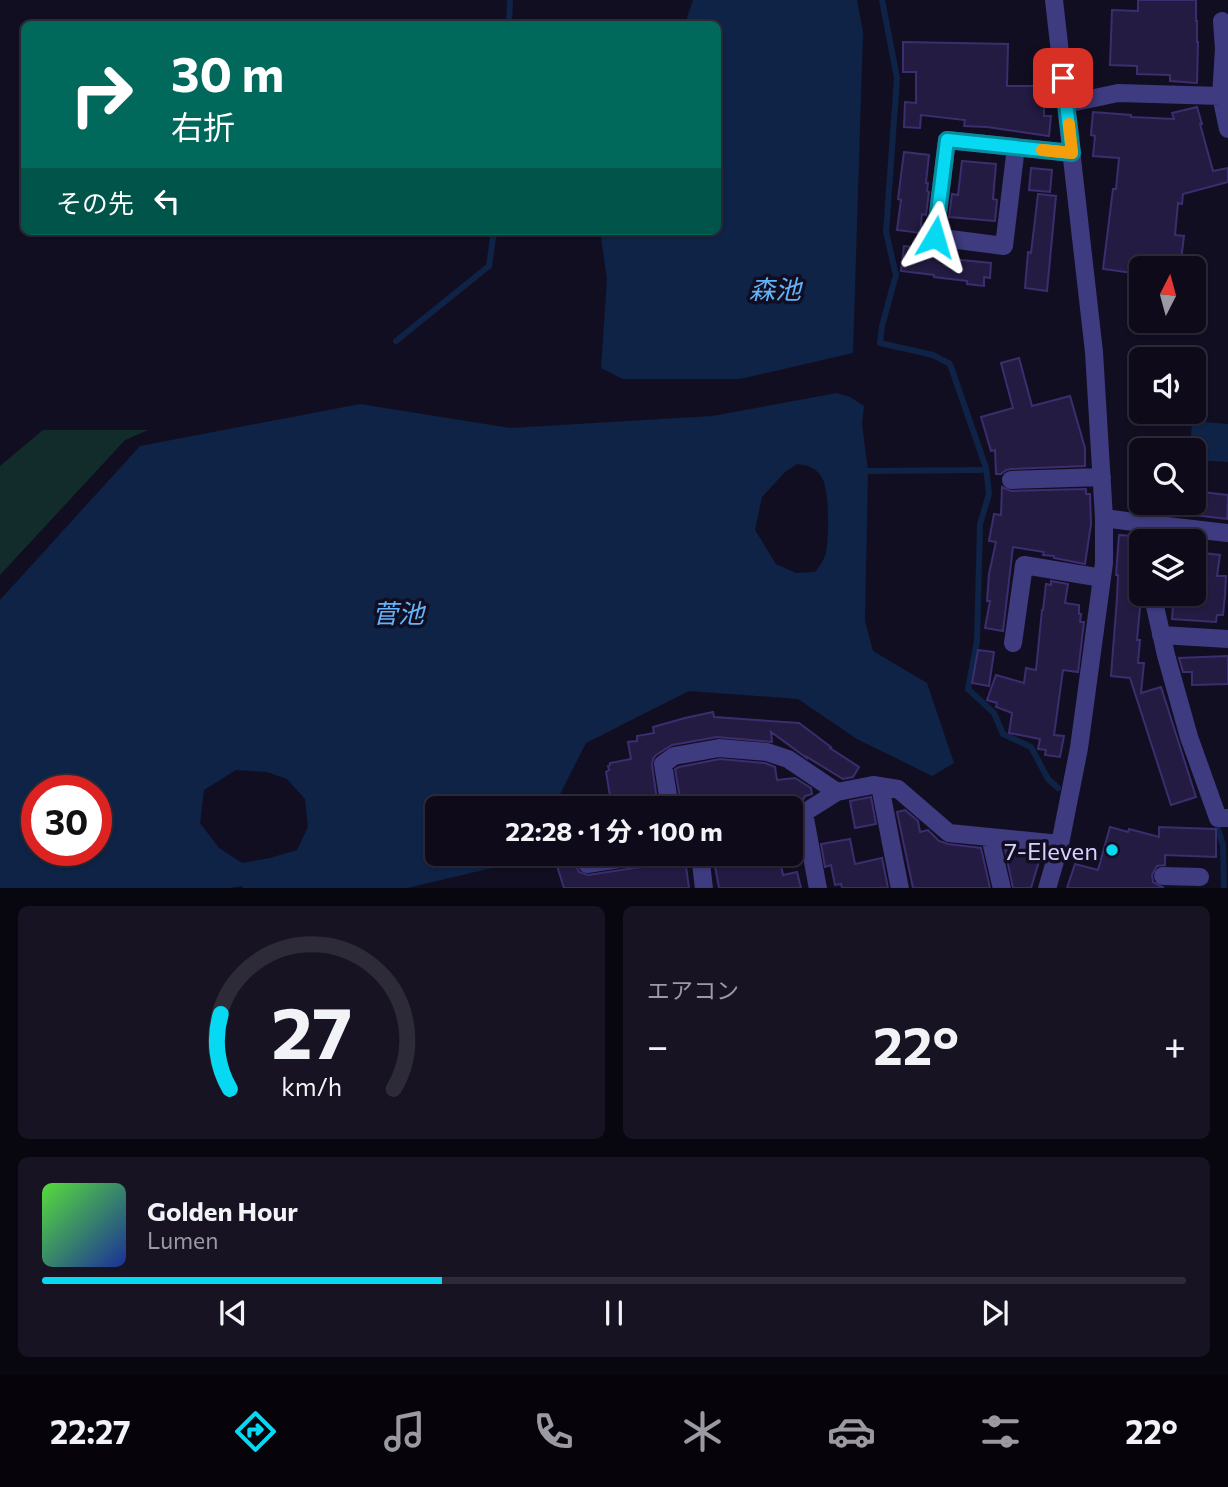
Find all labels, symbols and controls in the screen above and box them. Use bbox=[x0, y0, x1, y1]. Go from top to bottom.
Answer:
text: 30 m bbox=[171, 42, 284, 102]
pin bbox=[1033, 48, 1093, 108]
icon: right bbox=[56, 49, 147, 140]
icon: arrive bbox=[1044, 59, 1082, 97]
text: 右折 bbox=[171, 106, 235, 146]
icon: left bbox=[148, 182, 186, 220]
text: その先 bbox=[56, 187, 134, 218]
position arrow bbox=[898, 200, 972, 274]
north arrow bbox=[1129, 256, 1206, 332]
map controls bbox=[1129, 256, 1206, 606]
water label: 森池 bbox=[749, 273, 804, 304]
button: sound bbox=[1129, 347, 1206, 424]
button: search bbox=[1129, 438, 1206, 515]
button: layers bbox=[1129, 529, 1206, 606]
water label: 菅池 bbox=[372, 597, 427, 628]
speed limit sign: 30 bbox=[21, 775, 112, 866]
text: 22:28 · 1 分 · 100 m bbox=[505, 815, 723, 846]
place label: 7-Eleven bbox=[1004, 836, 1098, 865]
marker: 7-Eleven bbox=[1104, 842, 1120, 858]
text: エアコン bbox=[647, 976, 739, 1004]
text: 27 bbox=[271, 985, 352, 1074]
text: 22° bbox=[873, 1012, 959, 1076]
text: − bbox=[647, 1021, 669, 1068]
text: + bbox=[1164, 1021, 1186, 1068]
text: km/h bbox=[281, 1070, 342, 1100]
text: Golden Hour bbox=[147, 1195, 298, 1226]
text: Lumen bbox=[147, 1226, 218, 1254]
icon: previous bbox=[214, 1294, 252, 1332]
icon: pause bbox=[595, 1294, 633, 1332]
icon: next bbox=[976, 1294, 1014, 1332]
icon: directions bbox=[231, 1407, 280, 1456]
icon: music bbox=[380, 1407, 429, 1456]
icon: phone bbox=[529, 1407, 578, 1456]
icon: climate bbox=[678, 1407, 727, 1456]
icon: car bbox=[827, 1407, 876, 1456]
icon: filters bbox=[976, 1407, 1025, 1456]
text: 22:27 bbox=[50, 1411, 131, 1451]
text: 22° bbox=[1125, 1411, 1178, 1451]

